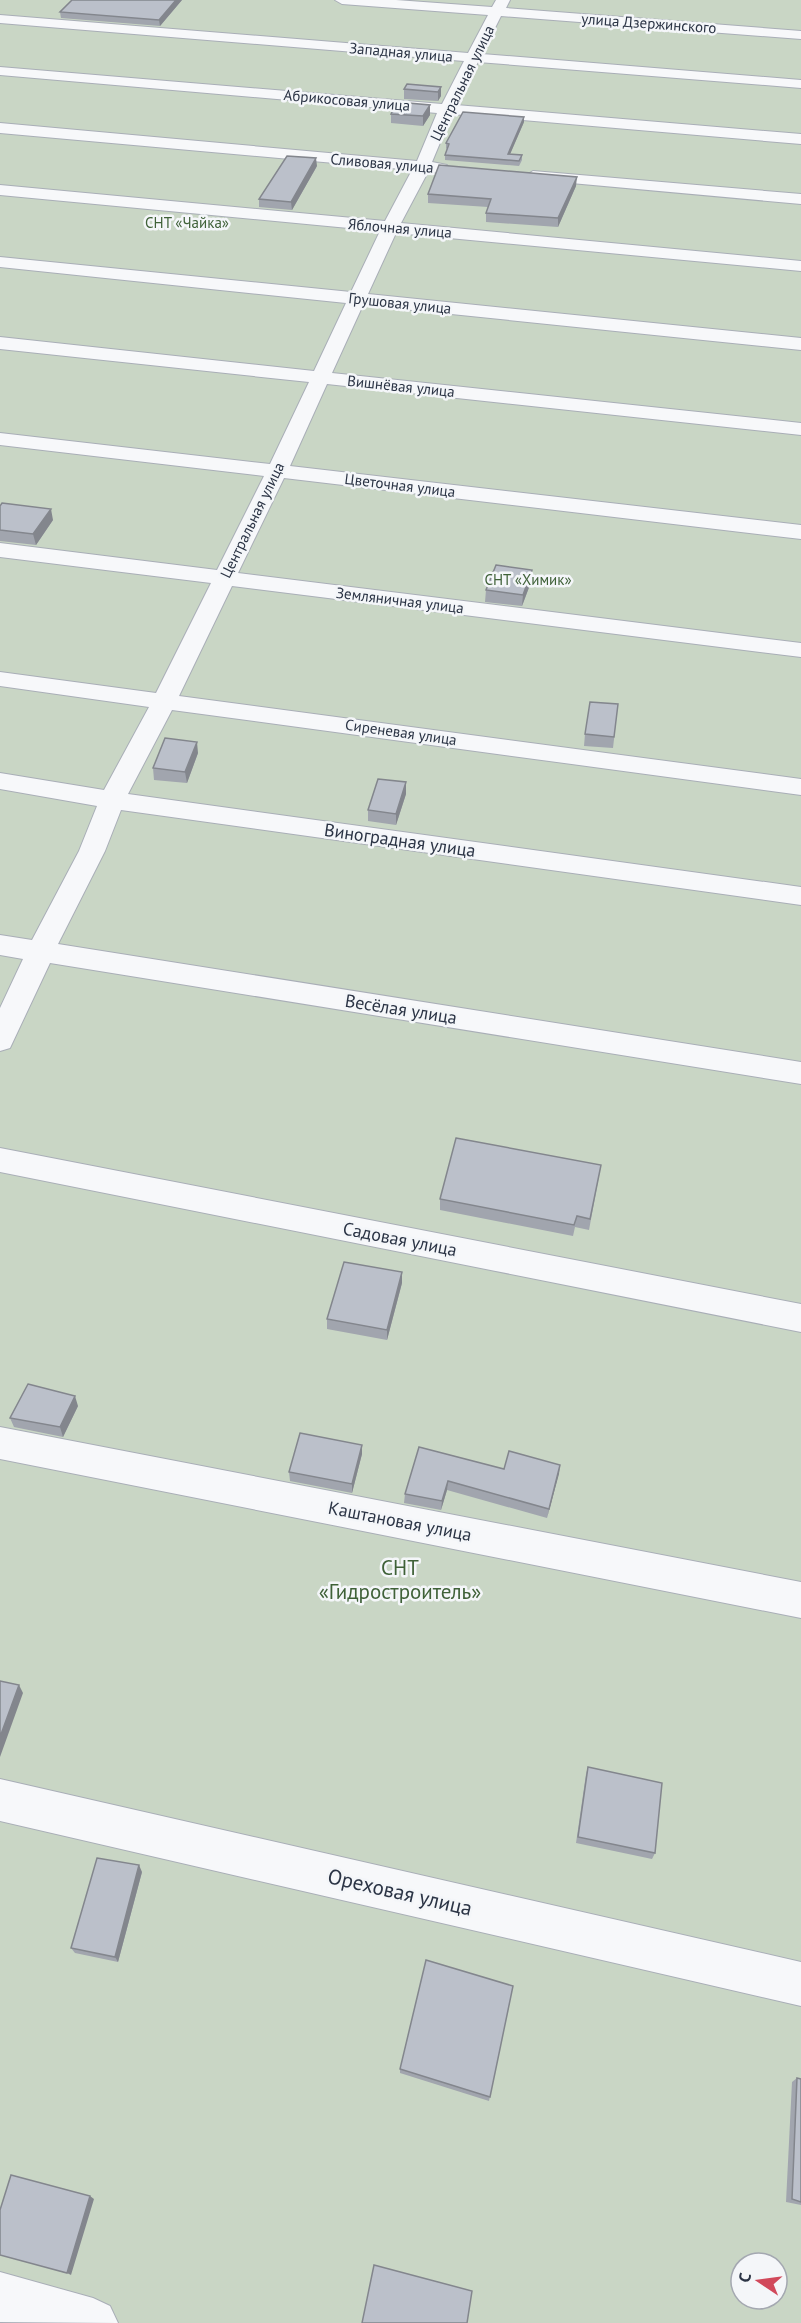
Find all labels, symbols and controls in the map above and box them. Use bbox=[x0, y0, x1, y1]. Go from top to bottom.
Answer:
street label: улица Дзержинского bbox=[581, 9, 717, 37]
street label: Центральная улица bbox=[426, 22, 498, 144]
street label: Западная улица bbox=[348, 38, 454, 66]
street label: Абрикосовая улица bbox=[283, 85, 411, 115]
street label: Сливовая улица bbox=[330, 149, 434, 177]
park label: СНТ «Чайка» bbox=[145, 213, 229, 232]
street label: Яблочная улица bbox=[347, 214, 453, 242]
street label: Грушовая улица bbox=[348, 288, 452, 318]
street label: Вишнёвая улица bbox=[346, 371, 456, 401]
street label: Центральная улица bbox=[216, 459, 288, 581]
street label: Цветочная улица bbox=[344, 469, 456, 501]
park label: СНТ «Химик» bbox=[484, 570, 572, 589]
street label: Земляничная улица bbox=[335, 583, 465, 617]
street label: Сиреневая улица bbox=[344, 715, 458, 749]
street label: Виноградная улица bbox=[323, 818, 477, 862]
street label: Весёлая улица bbox=[343, 989, 459, 1029]
street label: Садовая улица bbox=[341, 1217, 459, 1261]
street label: Каштановая улица bbox=[326, 1496, 474, 1546]
park label: СНТ «Гидростроитель» bbox=[319, 1554, 481, 1605]
street label: Ореховая улица bbox=[325, 1862, 475, 1922]
north arrow bbox=[729, 2251, 789, 2311]
text: С bbox=[734, 2271, 755, 2284]

